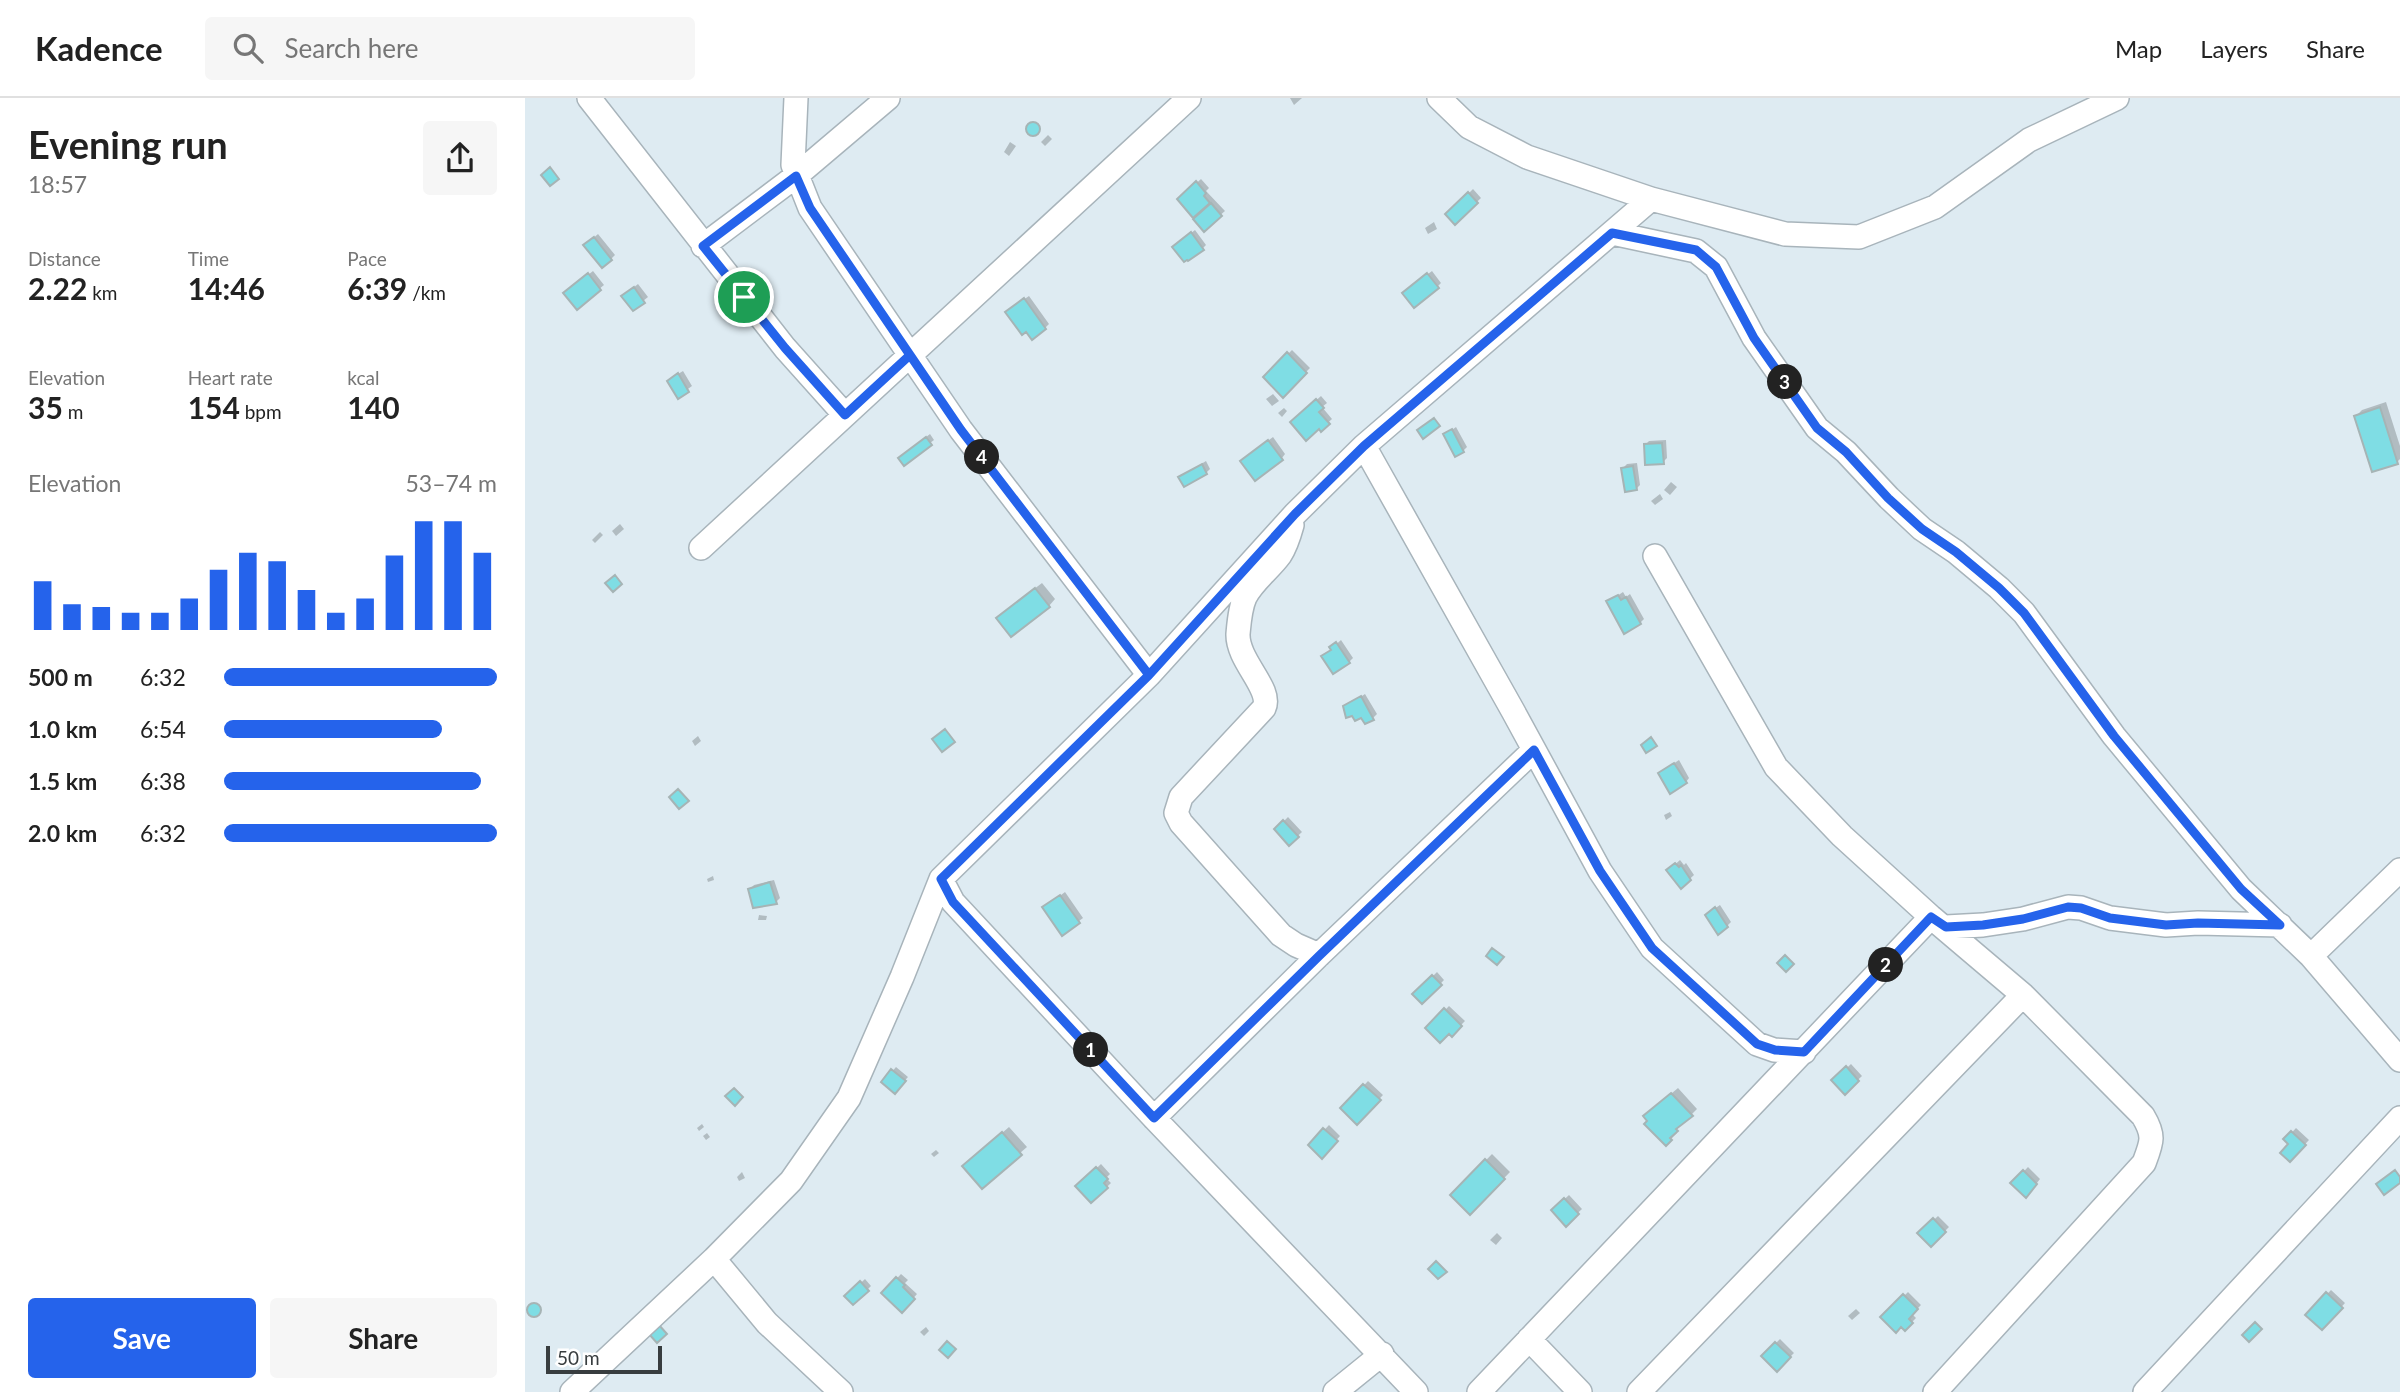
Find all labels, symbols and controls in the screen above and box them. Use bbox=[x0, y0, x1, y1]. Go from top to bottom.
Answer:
search box bbox=[205, 17, 695, 80]
text: Kadence bbox=[35, 28, 163, 68]
icon: search bbox=[229, 29, 267, 67]
text: Search here bbox=[285, 32, 419, 64]
text: Map bbox=[2115, 34, 2162, 63]
text: Layers bbox=[2200, 34, 2268, 63]
text: Share bbox=[2306, 34, 2365, 63]
text: Evening run bbox=[28, 121, 228, 167]
button: share bbox=[423, 121, 497, 195]
text: 18:57 bbox=[28, 170, 87, 198]
text: Distance bbox=[28, 247, 101, 270]
text: Time bbox=[188, 247, 229, 270]
text: Pace bbox=[347, 247, 387, 270]
pin bbox=[714, 267, 774, 327]
text: 2.22 bbox=[28, 270, 87, 306]
text: 14:46 bbox=[188, 270, 265, 306]
text: 6:39 bbox=[347, 270, 407, 306]
icon: arrive bbox=[725, 278, 763, 316]
text: km bbox=[87, 281, 117, 304]
text: /km bbox=[407, 281, 446, 304]
pin: 3 bbox=[1767, 364, 1803, 400]
text: Elevation bbox=[28, 366, 105, 389]
text: Heart rate bbox=[188, 366, 273, 389]
text: kcal bbox=[347, 366, 379, 389]
text: 3 bbox=[1779, 370, 1790, 393]
text: 35 bbox=[28, 389, 63, 425]
text: 154 bbox=[188, 389, 240, 425]
text: 140 bbox=[347, 389, 400, 425]
text: m bbox=[63, 400, 83, 423]
text: bpm bbox=[240, 400, 282, 423]
pin: 4 bbox=[965, 440, 1000, 474]
text: 4 bbox=[976, 445, 987, 468]
text: Elevation bbox=[28, 469, 121, 497]
text: 53–74 m bbox=[405, 469, 497, 497]
text: 500 m bbox=[28, 663, 93, 691]
text: 6:32 bbox=[140, 663, 186, 691]
text: 1.0 km bbox=[28, 715, 97, 743]
text: 6:54 bbox=[140, 715, 186, 743]
text: 1.5 km bbox=[28, 767, 97, 795]
text: 6:38 bbox=[140, 767, 186, 795]
text: 2.0 km bbox=[28, 819, 97, 847]
text: 6:32 bbox=[140, 819, 186, 847]
pin: 2 bbox=[1869, 948, 1903, 982]
text: 2 bbox=[1880, 953, 1891, 976]
pin: 1 bbox=[1073, 1032, 1109, 1068]
text: 1 bbox=[1085, 1038, 1096, 1061]
button: Save bbox=[28, 1298, 256, 1378]
button: Share bbox=[270, 1298, 497, 1378]
scale bar bbox=[546, 1343, 661, 1375]
text: 50 m bbox=[557, 1346, 600, 1369]

